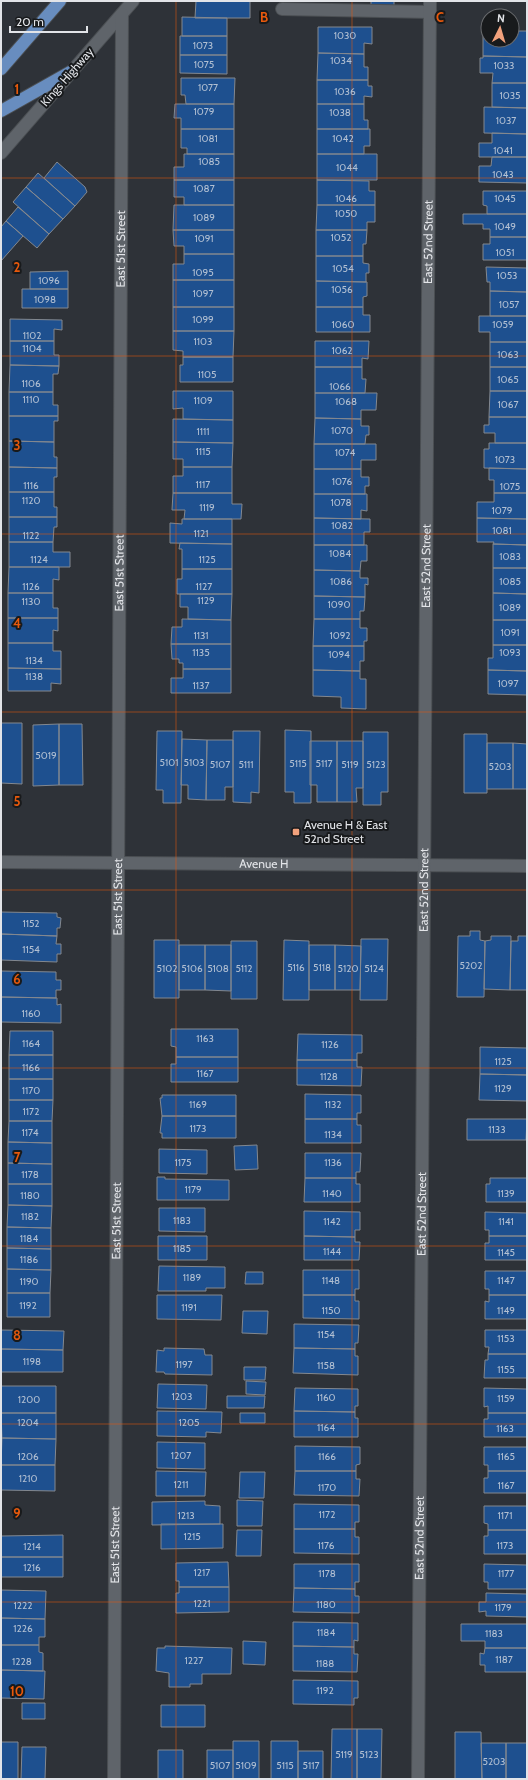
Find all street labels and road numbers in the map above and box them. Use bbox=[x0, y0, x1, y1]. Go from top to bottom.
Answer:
street label: Kings Highway bbox=[37, 44, 96, 109]
street label: East 52nd Street bbox=[420, 200, 436, 284]
street label: East 51st Street bbox=[113, 210, 128, 288]
street label: East 52nd Street bbox=[418, 524, 433, 608]
street label: East 51st Street bbox=[111, 534, 127, 612]
street label: East 52nd Street bbox=[416, 848, 431, 932]
street label: Avenue H bbox=[239, 856, 289, 871]
street label: East 51st Street bbox=[110, 858, 125, 936]
street label: East 52nd Street bbox=[414, 1172, 429, 1256]
street label: East 51st Street bbox=[108, 1182, 124, 1260]
street label: East 52nd Street bbox=[411, 1496, 427, 1580]
street label: East 51st Street bbox=[107, 1506, 122, 1584]

